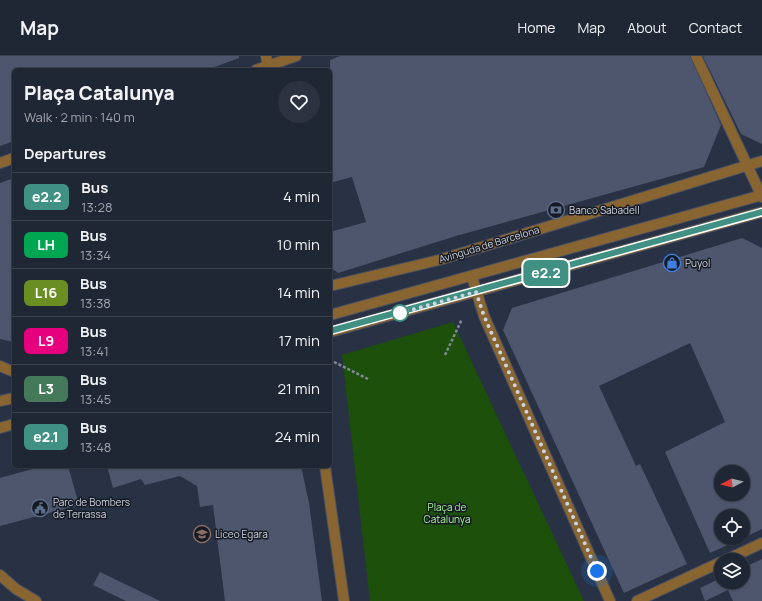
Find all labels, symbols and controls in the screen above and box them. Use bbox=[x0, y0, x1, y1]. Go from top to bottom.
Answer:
text: Map bbox=[20, 15, 59, 41]
text: Home bbox=[518, 18, 555, 37]
text: Map bbox=[577, 18, 605, 37]
text: About bbox=[627, 18, 667, 37]
text: Contact bbox=[689, 18, 742, 37]
text: Plaça Catalunya bbox=[24, 80, 175, 106]
button: heart bbox=[278, 81, 320, 123]
text: Walk · 2 min · 140 m bbox=[24, 108, 135, 126]
text: Departures bbox=[24, 143, 106, 164]
text: Bus bbox=[81, 177, 108, 198]
text: 4 min bbox=[283, 186, 320, 207]
text: e2.2 bbox=[32, 187, 61, 206]
text: 13:28 bbox=[81, 198, 112, 216]
bank icon: Banco Sabadell bbox=[546, 200, 566, 220]
place label: Banco Sabadell bbox=[569, 203, 640, 217]
street label: Avinguda de Barcelona bbox=[437, 222, 541, 266]
text: Bus bbox=[80, 225, 107, 246]
text: 10 min bbox=[277, 234, 320, 255]
text: LH bbox=[37, 235, 55, 254]
text: 13:34 bbox=[80, 246, 111, 264]
shop icon: Puyol bbox=[662, 253, 682, 273]
place label: Puyol bbox=[685, 256, 710, 270]
line badge: e2.2 bbox=[518, 260, 574, 286]
text: e2.2 bbox=[531, 263, 561, 282]
text: Bus bbox=[80, 273, 107, 294]
text: 14 min bbox=[277, 282, 320, 303]
text: L16 bbox=[35, 283, 57, 302]
text: 13:38 bbox=[80, 294, 111, 312]
unlabelled marker bbox=[391, 304, 409, 322]
text: Bus bbox=[80, 321, 107, 342]
text: 17 min bbox=[278, 330, 320, 351]
text: L9 bbox=[38, 331, 54, 350]
text: 13:41 bbox=[80, 342, 109, 360]
text: Bus bbox=[80, 369, 107, 390]
text: 21 min bbox=[277, 378, 320, 399]
text: L3 bbox=[38, 379, 54, 398]
text: 13:45 bbox=[80, 390, 111, 408]
text: Bus bbox=[80, 417, 107, 438]
text: 24 min bbox=[275, 426, 320, 447]
text: e2.1 bbox=[33, 427, 59, 446]
text: 13:48 bbox=[80, 438, 111, 456]
north arrow bbox=[714, 465, 750, 501]
map controls bbox=[714, 465, 750, 589]
place label: Parc de Bombers de Terrassa bbox=[53, 495, 130, 521]
public building icon: Parc de Bombers de Terrassa bbox=[30, 498, 50, 518]
park label: Plaça de Catalunya bbox=[424, 500, 470, 526]
button: locate bbox=[714, 509, 750, 545]
school or university icon: Liceo Egara bbox=[192, 524, 212, 544]
place label: Liceo Egara bbox=[215, 527, 268, 541]
button: layers bbox=[714, 553, 750, 589]
your location bbox=[587, 561, 607, 581]

